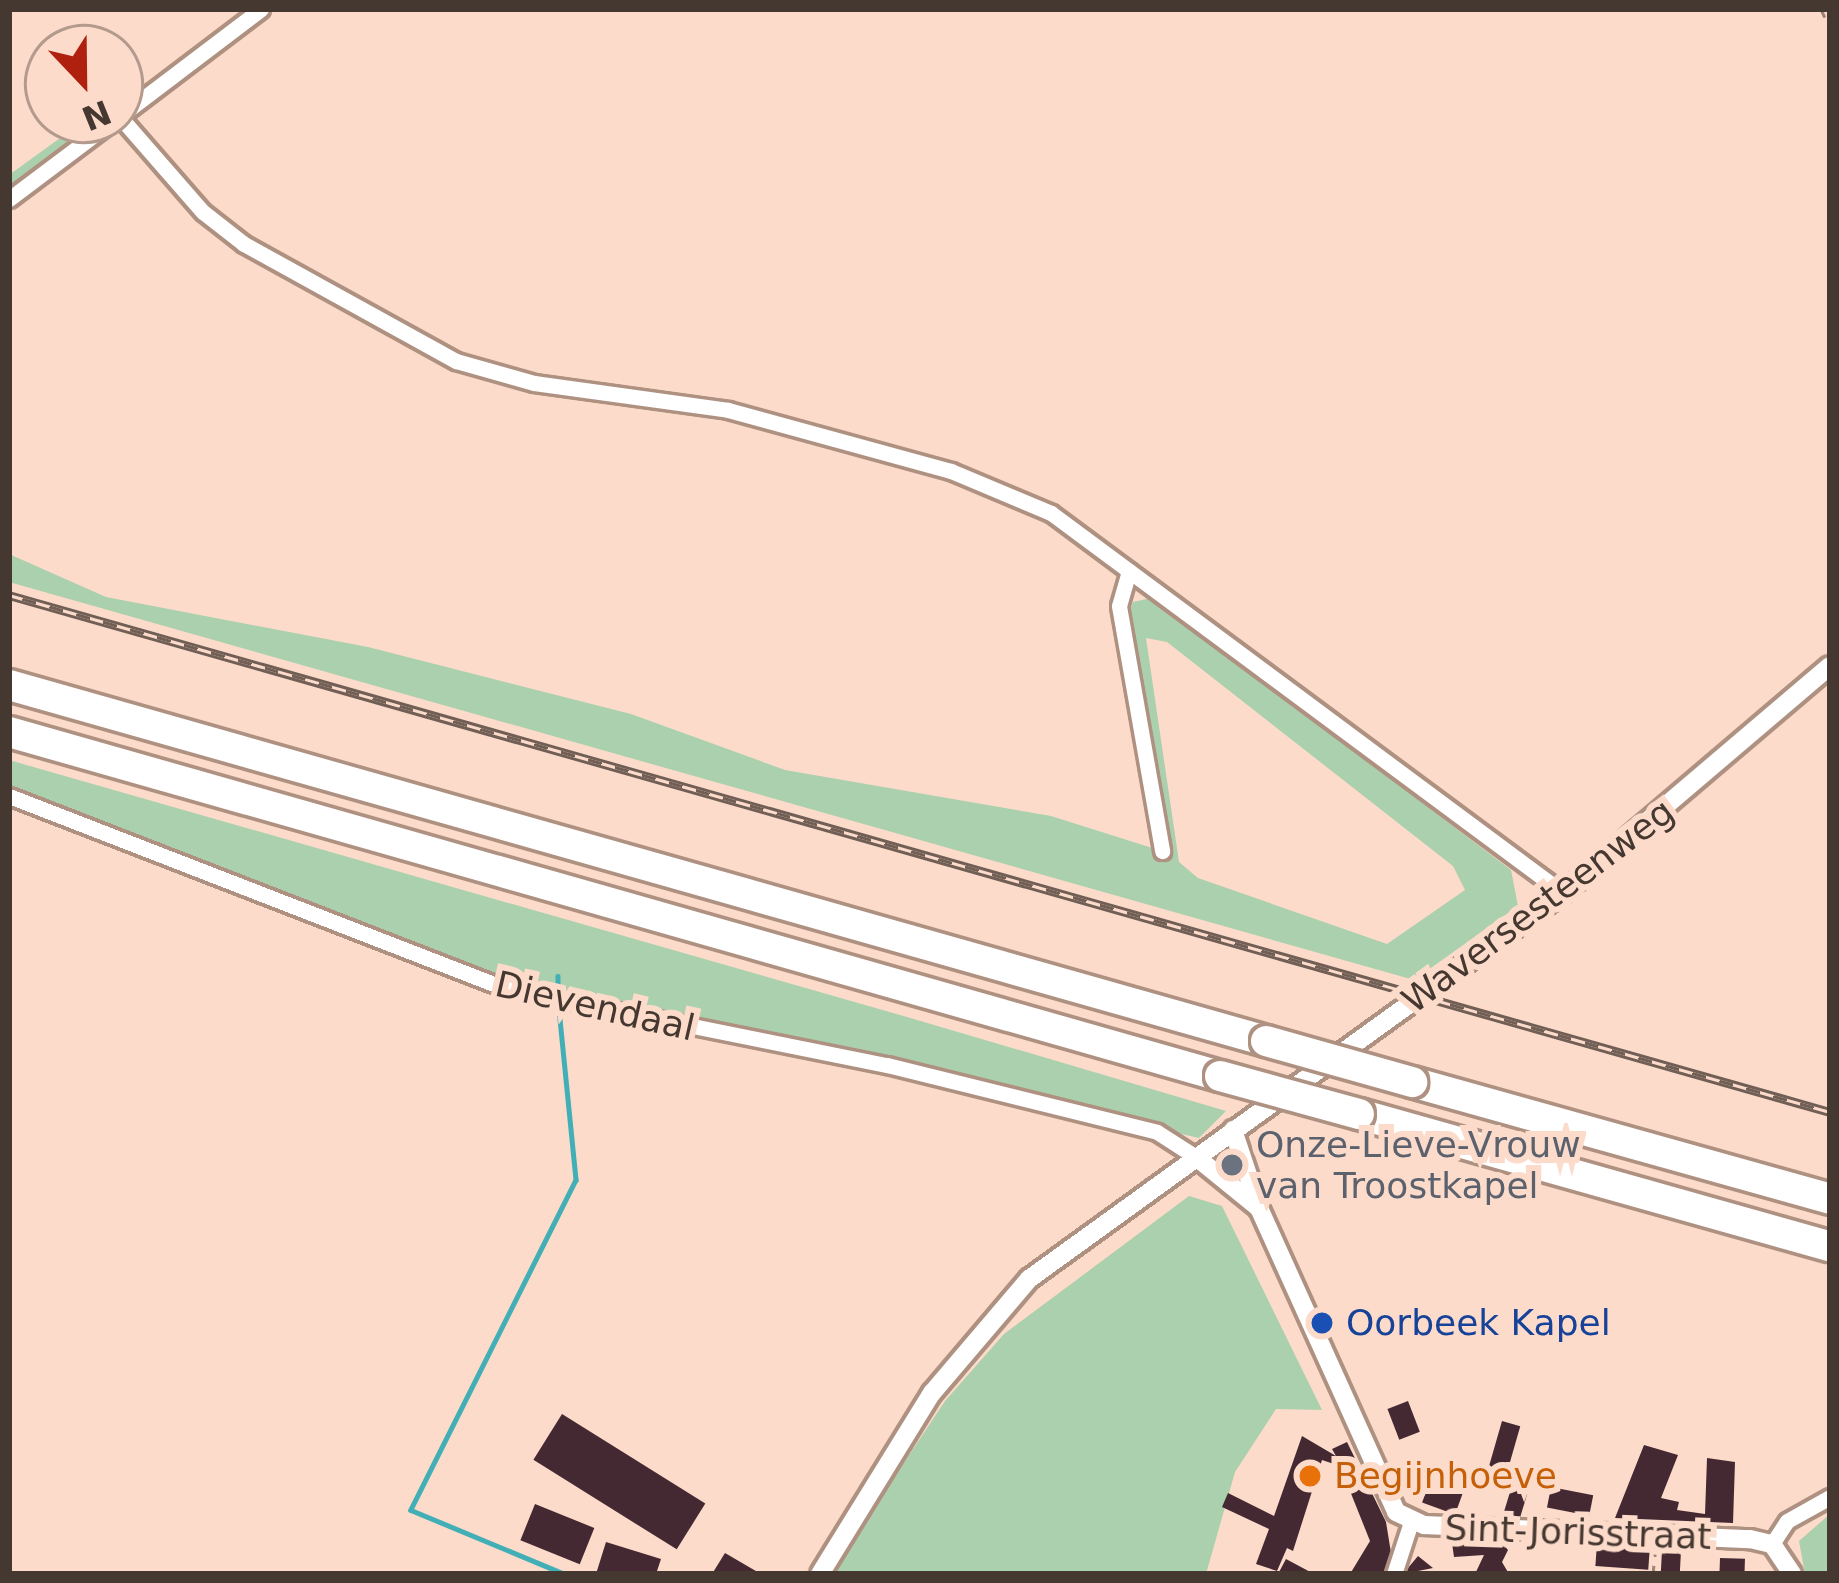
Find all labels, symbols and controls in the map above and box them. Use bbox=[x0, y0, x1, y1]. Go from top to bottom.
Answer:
north arrow bbox=[24, 24, 144, 144]
text: N bbox=[76, 92, 117, 138]
street label: Waversesteenweg bbox=[1394, 790, 1682, 1022]
street label: Dievendaal bbox=[491, 962, 699, 1050]
place label: Onze-Lieve-Vrouw van Troostkapel bbox=[1256, 1122, 1581, 1207]
marker: Onze-Lieve-Vrouw van Troostkapel bbox=[1219, 1152, 1245, 1178]
place label: Oorbeek Kapel bbox=[1346, 1301, 1611, 1345]
marker: Oorbeek Kapel bbox=[1309, 1310, 1335, 1336]
place label: Begijnhoeve bbox=[1334, 1454, 1557, 1498]
marker: Begijnhoeve bbox=[1297, 1463, 1323, 1489]
street label: Sint-Jorisstraat bbox=[1444, 1506, 1712, 1558]

